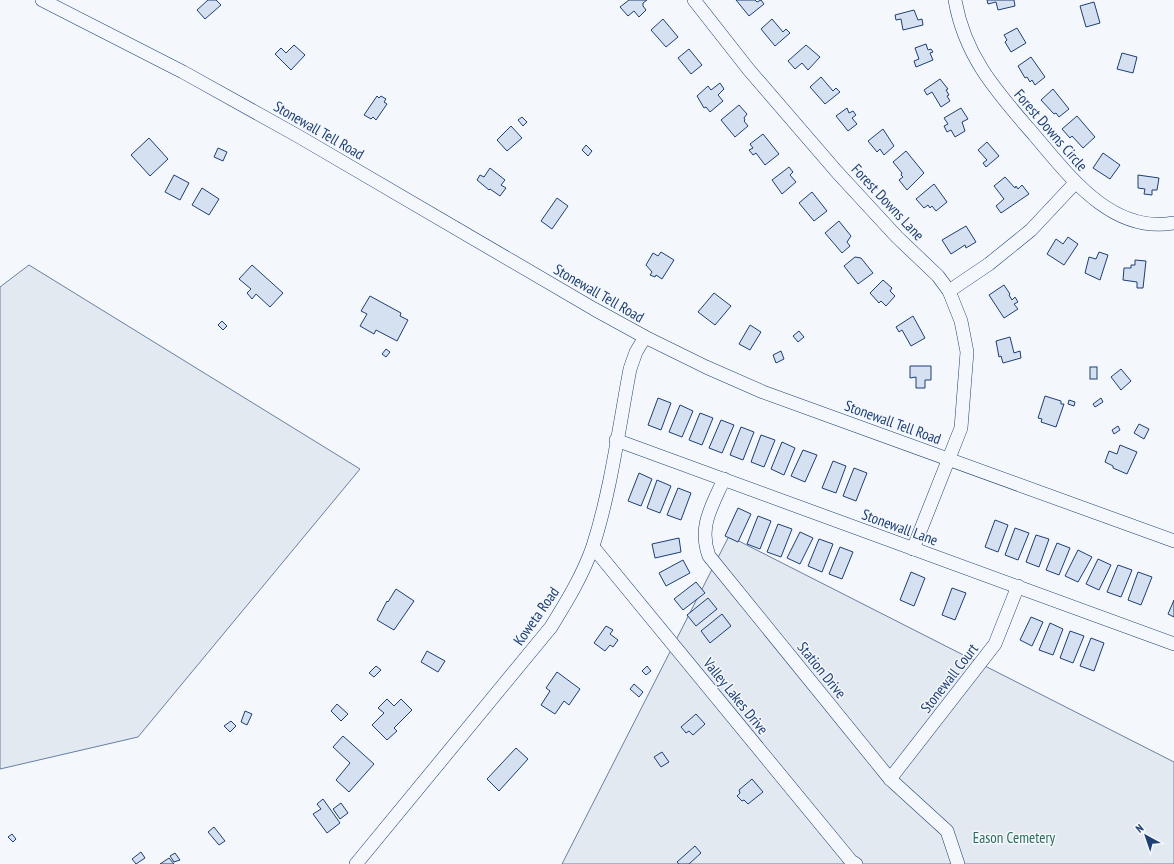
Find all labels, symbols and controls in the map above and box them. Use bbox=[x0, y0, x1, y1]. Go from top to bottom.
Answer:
street label: Forest Downs Circle bbox=[1010, 85, 1092, 175]
street label: Stonewall Tell Road bbox=[270, 96, 368, 164]
street label: Forest Downs Lane bbox=[848, 160, 928, 244]
street label: Stonewall Tell Road bbox=[550, 259, 648, 327]
street label: Stonewall Tell Road bbox=[842, 396, 944, 448]
street label: Stonewall Lane bbox=[859, 504, 941, 550]
street label: Koweta Road bbox=[509, 583, 563, 649]
street label: Station Drive bbox=[793, 638, 851, 702]
street label: Stonewall Court bbox=[916, 640, 982, 716]
street label: Valley Lakes Drive bbox=[699, 653, 773, 738]
north arrow bbox=[1126, 816, 1166, 856]
text: N bbox=[1133, 821, 1146, 836]
park label: Eason Cemetery bbox=[973, 828, 1056, 847]

